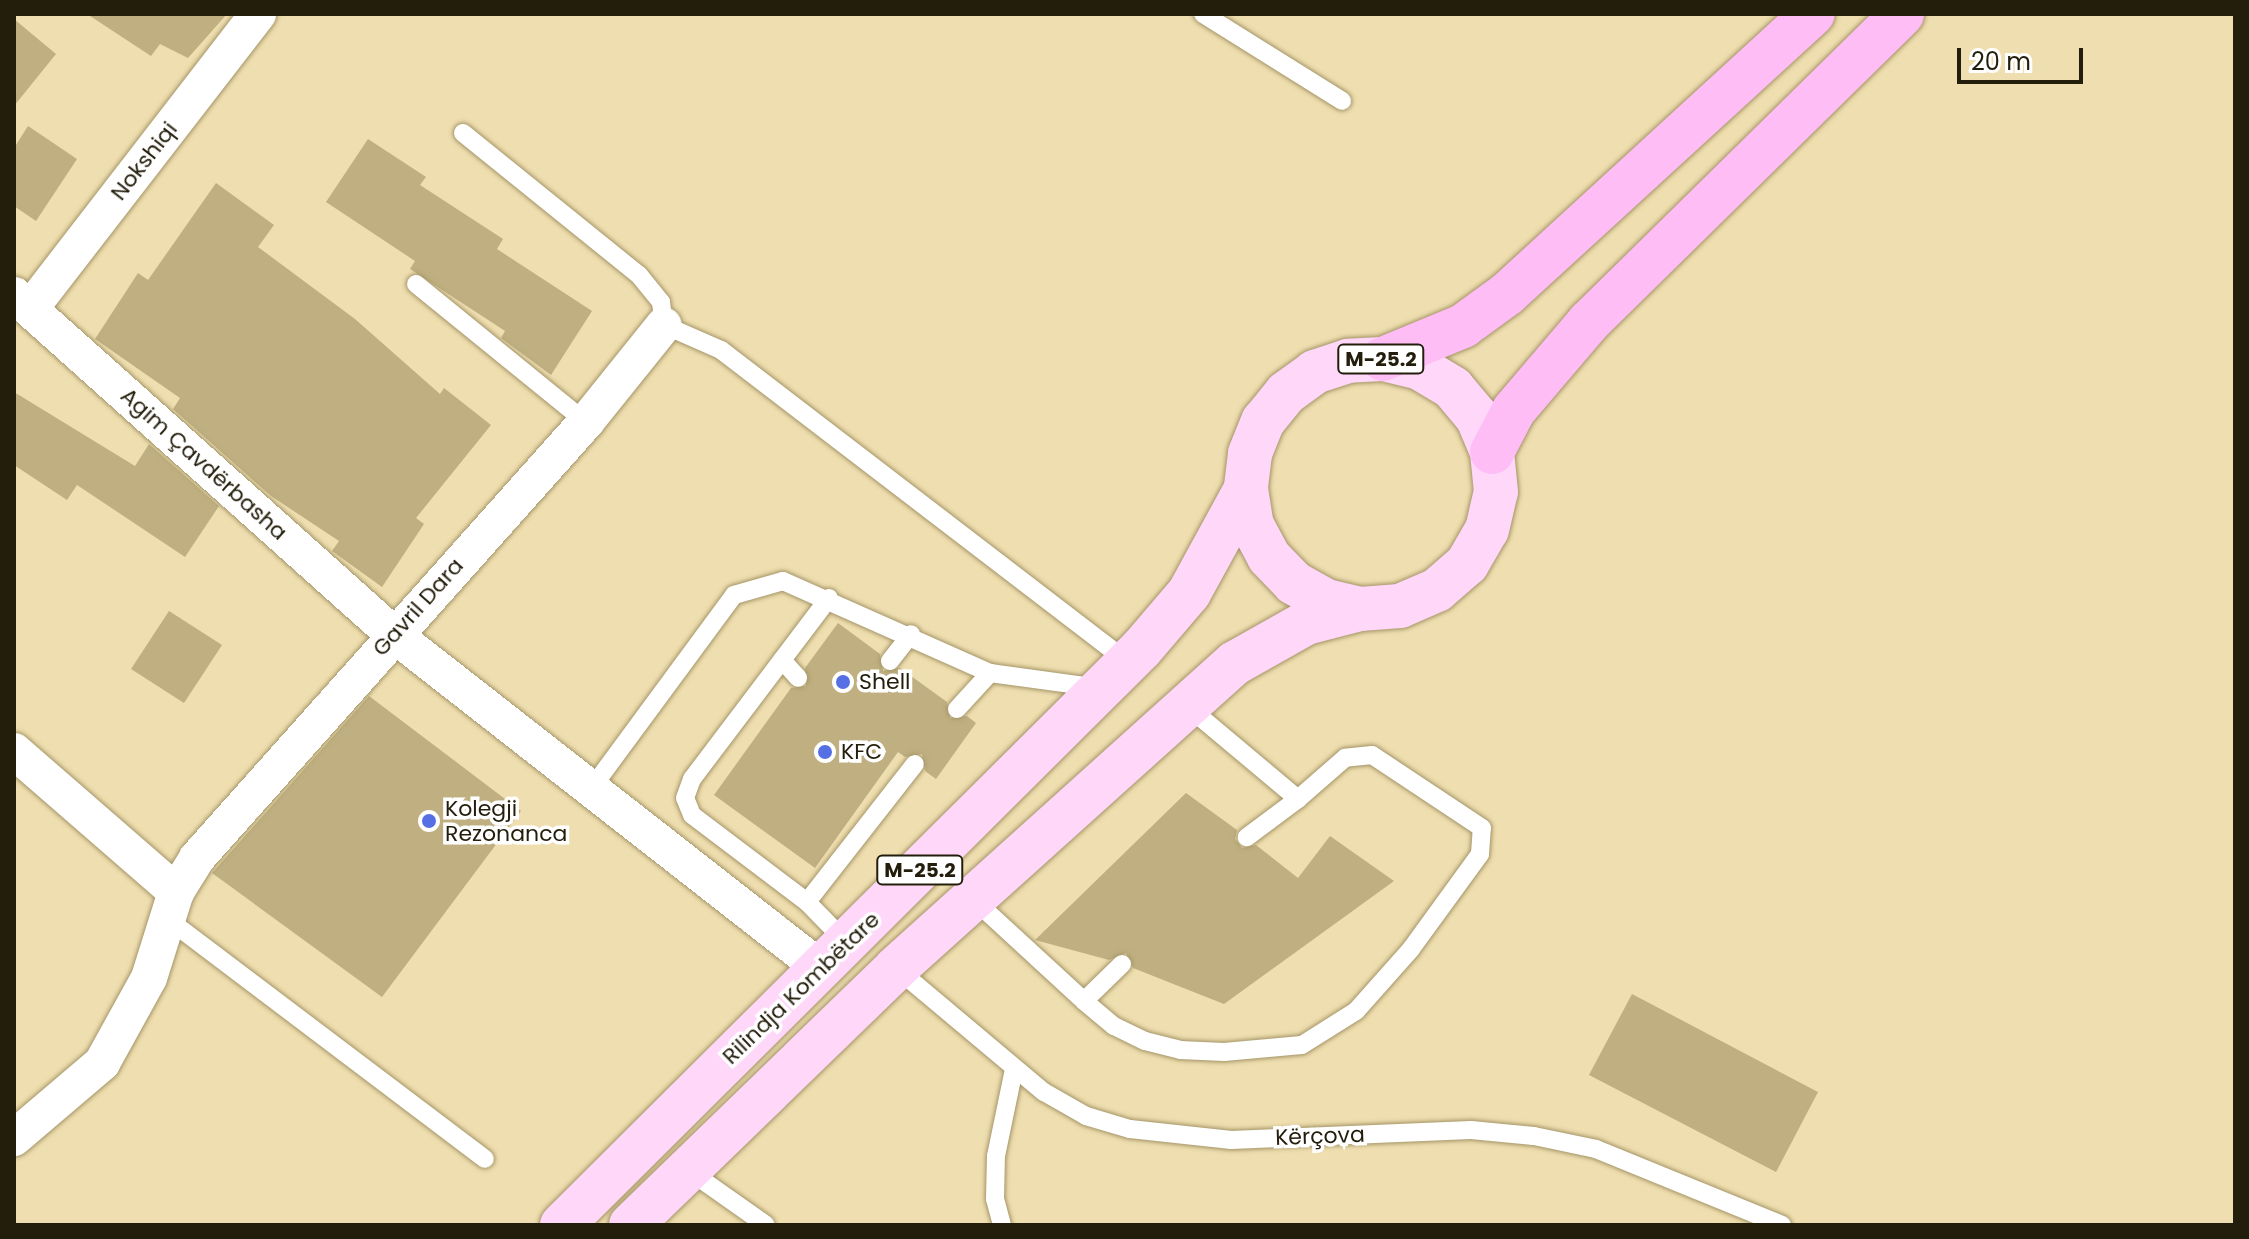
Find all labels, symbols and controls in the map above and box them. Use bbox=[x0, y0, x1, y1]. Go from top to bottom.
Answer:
scale bar bbox=[1961, 32, 2087, 82]
text: 20 m bbox=[1971, 45, 2031, 78]
street label: Nokshiqi bbox=[105, 117, 183, 205]
road number: M-25.2 bbox=[1337, 343, 1425, 375]
street label: Agim Çavdërbasha bbox=[115, 382, 293, 546]
street label: Gavril Dara bbox=[367, 553, 469, 661]
place label: Shell bbox=[859, 669, 910, 695]
marker: Shell bbox=[834, 673, 852, 691]
place label: KFC bbox=[841, 739, 882, 765]
marker: KFC bbox=[816, 743, 834, 761]
place label: Kolegji Rezonanca bbox=[445, 795, 567, 846]
marker: Kolegji Rezonanca bbox=[420, 812, 438, 830]
road number: M-25.2 bbox=[876, 854, 964, 886]
street label: Rilindja Kombëtare bbox=[717, 906, 885, 1070]
street label: Kërçova bbox=[1275, 1121, 1365, 1151]

